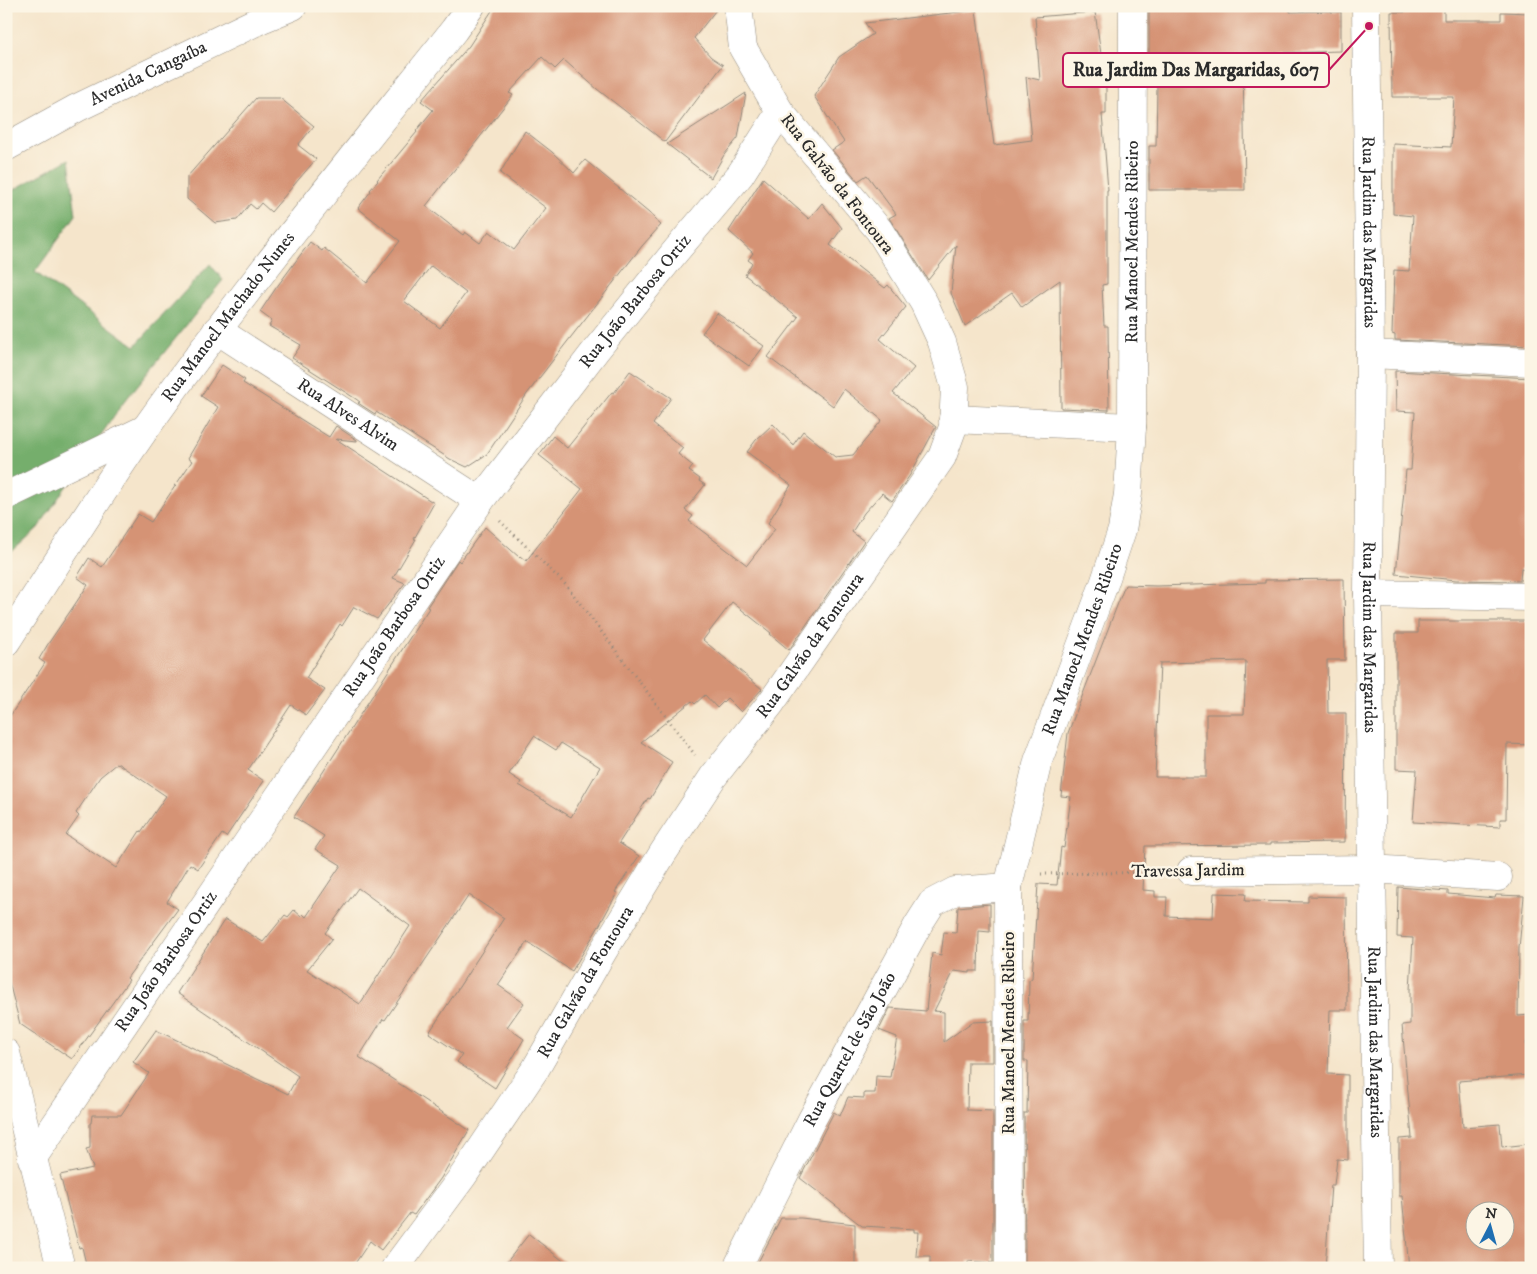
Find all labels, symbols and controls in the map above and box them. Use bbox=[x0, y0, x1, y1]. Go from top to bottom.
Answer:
street label: Avenida Cangaíba bbox=[86, 36, 211, 111]
callout: Rua Jardim Das Margaridas, 607 bbox=[1063, 53, 1329, 87]
text: Rua Jardim Das Margaridas, 607 bbox=[1073, 59, 1319, 82]
street label: Rua Galvão da Fontoura bbox=[775, 109, 899, 259]
street label: Rua Jardim das Margaridas bbox=[1356, 136, 1381, 328]
street label: Rua Manoel Mendes Ribeiro bbox=[1121, 140, 1144, 344]
street label: Rua Manoel Machado Nunes bbox=[157, 228, 300, 406]
street label: Rua João Barbosa Ortiz bbox=[575, 230, 696, 373]
street label: Rua Alves Alvim bbox=[293, 374, 403, 456]
street label: Rua Manoel Mendes Ribeiro bbox=[1037, 540, 1128, 739]
street label: Rua Jardim das Margaridas bbox=[1357, 541, 1381, 733]
street label: Rua João Barbosa Ortiz bbox=[339, 552, 450, 702]
street label: Rua Galvão da Fontoura bbox=[752, 569, 869, 723]
street label: Travessa Jardim bbox=[1131, 859, 1245, 883]
street label: Rua João Barbosa Ortiz bbox=[111, 886, 222, 1036]
street label: Rua Galvão da Fontoura bbox=[533, 902, 639, 1062]
street label: Rua Manoel Mendes Ribeiro bbox=[998, 931, 1020, 1134]
street label: Rua Jardim das Margaridas bbox=[1362, 946, 1387, 1138]
street label: Rua Quartel de São João bbox=[799, 968, 901, 1131]
north arrow bbox=[1464, 1202, 1514, 1252]
text: N bbox=[1485, 1205, 1498, 1224]

